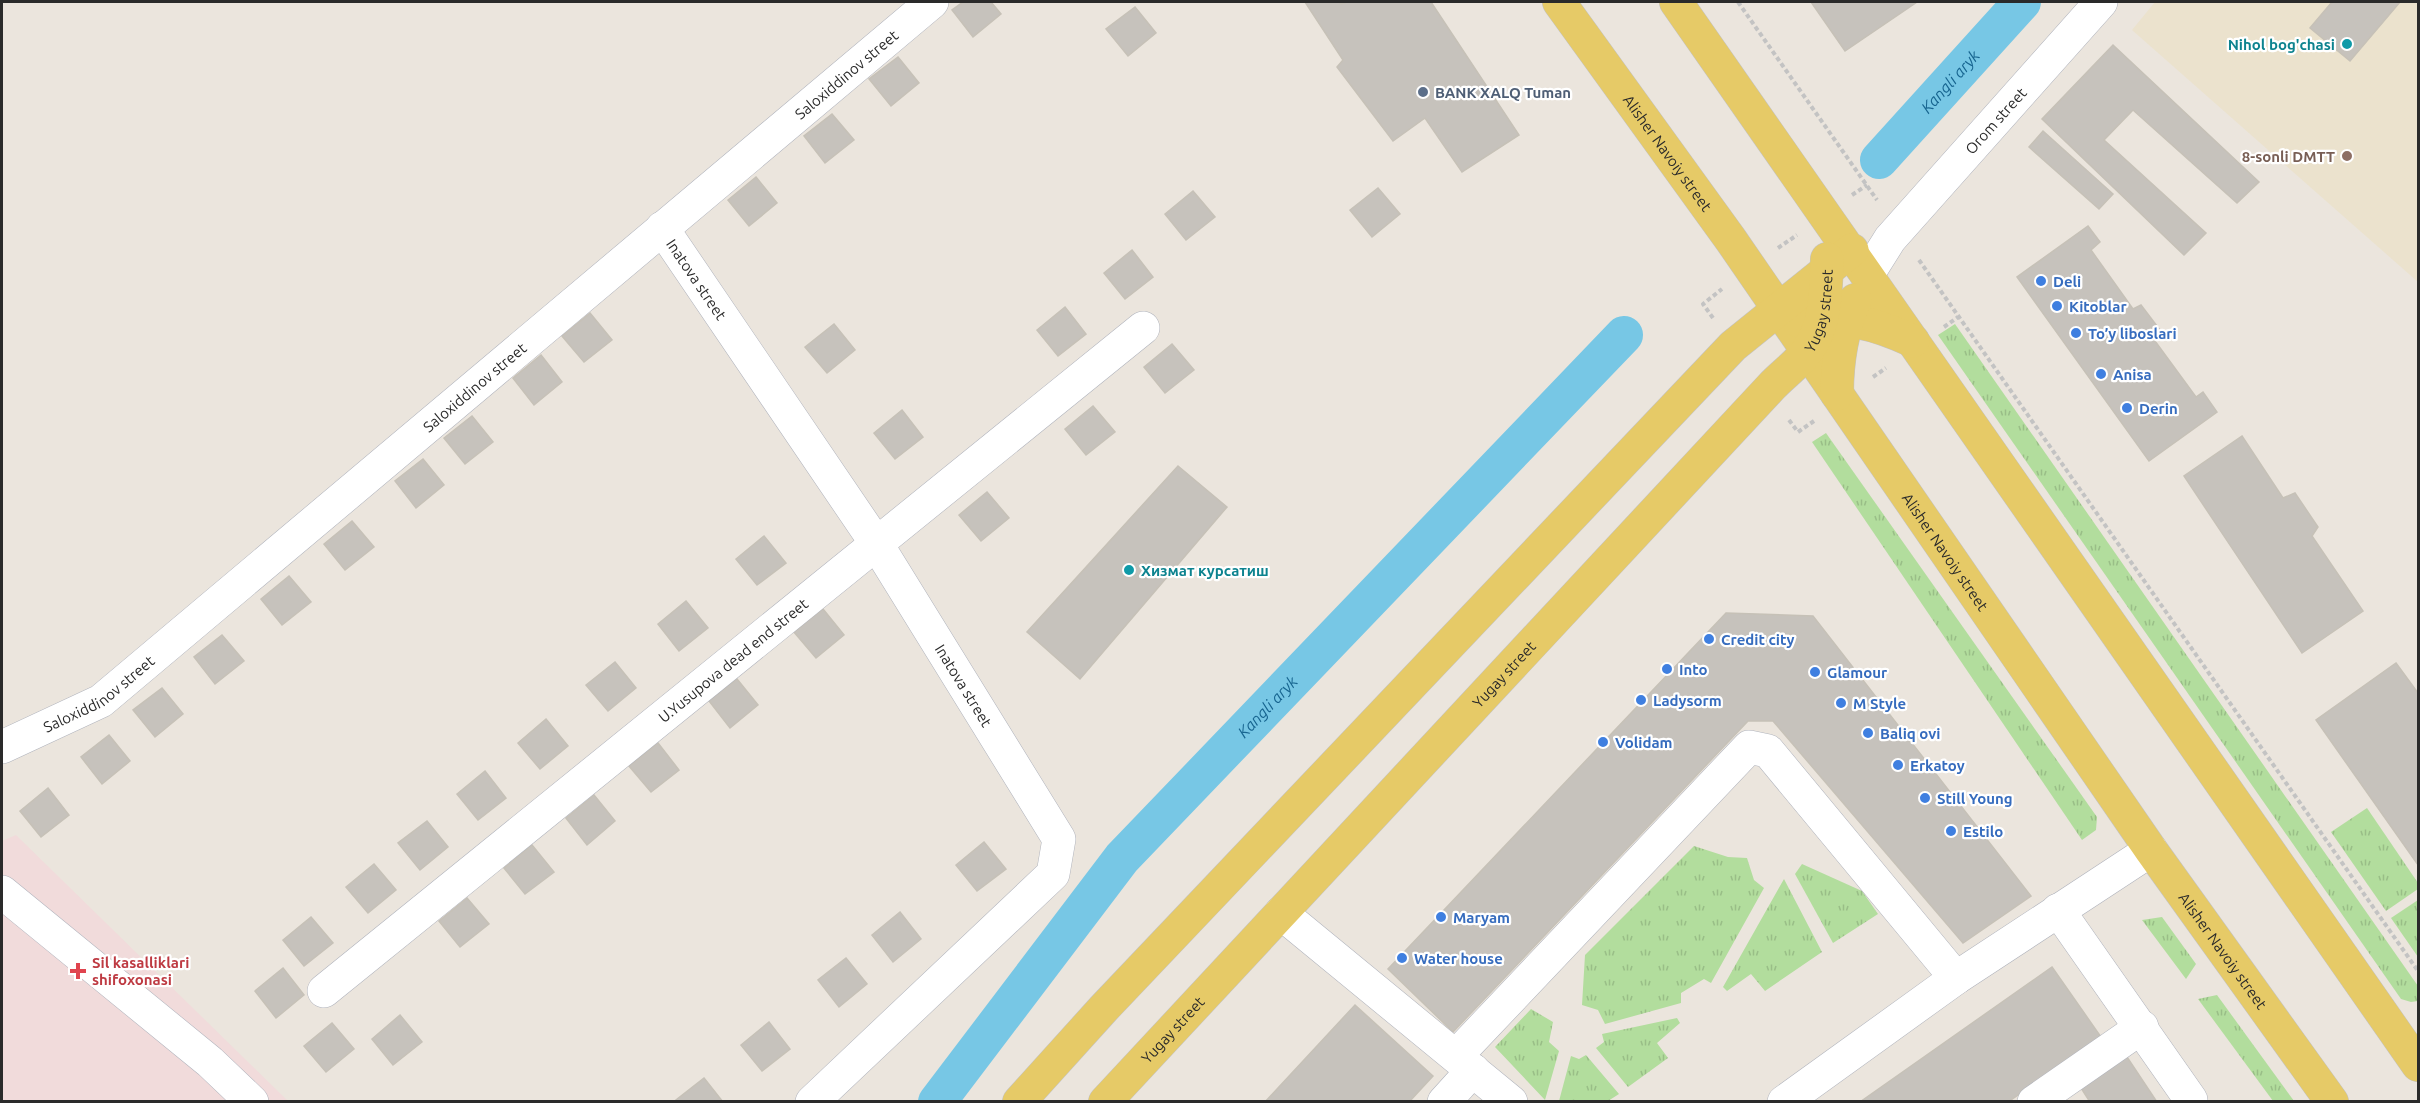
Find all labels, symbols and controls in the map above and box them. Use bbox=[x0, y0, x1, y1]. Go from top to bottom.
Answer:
street label: Saloxiddinov street bbox=[791, 26, 901, 122]
place label: Nihol bog'chasi bbox=[2228, 36, 2335, 53]
marker: Nihol bog'chasi bbox=[2340, 37, 2354, 51]
water label: Kangli aryk bbox=[1917, 46, 1984, 116]
place label: BANK XALQ Tuman bbox=[1435, 84, 1571, 101]
street label: Orom street bbox=[1962, 84, 2030, 157]
marker: BANK XALQ Tuman bbox=[1416, 85, 1430, 99]
street label: Alisher Navoiy street bbox=[1620, 91, 1716, 214]
place label: 8-sonli DMTT bbox=[2242, 148, 2335, 165]
marker: 8-sonli DMTT bbox=[2340, 149, 2354, 163]
street label: Inatova street bbox=[663, 236, 730, 323]
street label: Yugay street bbox=[1801, 269, 1835, 355]
place label: Deli bbox=[2053, 273, 2081, 290]
marker: Deli bbox=[2034, 274, 2048, 288]
place label: Kitoblar bbox=[2069, 298, 2127, 315]
marker: Kitoblar bbox=[2050, 299, 2064, 313]
place label: To’y liboslari bbox=[2088, 325, 2177, 342]
marker: To’y liboslari bbox=[2069, 326, 2083, 340]
street label: Saloxiddinov street bbox=[419, 339, 529, 435]
place label: Anisa bbox=[2113, 366, 2152, 383]
marker: Anisa bbox=[2094, 367, 2108, 381]
place label: Derin bbox=[2139, 400, 2178, 417]
marker: Derin bbox=[2120, 401, 2134, 415]
street label: Alisher Navoiy street bbox=[1899, 489, 1992, 614]
place label: Хизмат курсатиш bbox=[1141, 562, 1269, 579]
marker: Хизмат курсатиш bbox=[1122, 563, 1136, 577]
street label: U.Yusupova dead end street bbox=[655, 594, 811, 726]
place label: Credit city bbox=[1721, 631, 1795, 648]
marker: Credit city bbox=[1702, 632, 1716, 646]
street label: Yugay street bbox=[1469, 637, 1539, 711]
street label: Inatova street bbox=[932, 641, 996, 730]
street label: Saloxiddinov street bbox=[40, 652, 157, 735]
place label: Into bbox=[1679, 661, 1708, 678]
marker: Into bbox=[1660, 662, 1674, 676]
place label: Glamour bbox=[1827, 664, 1888, 681]
marker: Glamour bbox=[1808, 665, 1822, 679]
water label: Kangli aryk bbox=[1234, 672, 1301, 741]
place label: Ladysorm bbox=[1653, 692, 1722, 709]
marker: Ladysorm bbox=[1634, 693, 1648, 707]
place label: M Style bbox=[1853, 695, 1906, 712]
marker: M Style bbox=[1834, 696, 1848, 710]
place label: Baliq ovi bbox=[1880, 725, 1940, 742]
marker: Baliq ovi bbox=[1861, 726, 1875, 740]
place label: Volidam bbox=[1615, 734, 1673, 751]
marker: Volidam bbox=[1596, 735, 1610, 749]
place label: Erkatoy bbox=[1910, 757, 1965, 774]
marker: Erkatoy bbox=[1891, 758, 1905, 772]
place label: Still Young bbox=[1937, 790, 2013, 807]
marker: Still Young bbox=[1918, 791, 1932, 805]
place label: Estilo bbox=[1963, 823, 2003, 840]
marker: Estilo bbox=[1944, 824, 1958, 838]
street label: Alisher Navoiy street bbox=[2176, 889, 2271, 1012]
place label: Maryam bbox=[1453, 909, 1510, 926]
marker: Maryam bbox=[1434, 910, 1448, 924]
place label: Water house bbox=[1414, 950, 1503, 967]
marker: Water house bbox=[1395, 951, 1409, 965]
place label: Sil kasalliklari shifoxonasi bbox=[92, 954, 189, 988]
marker: Sil kasalliklari shifoxonasi bbox=[69, 962, 87, 980]
street label: Yugay street bbox=[1137, 993, 1208, 1066]

